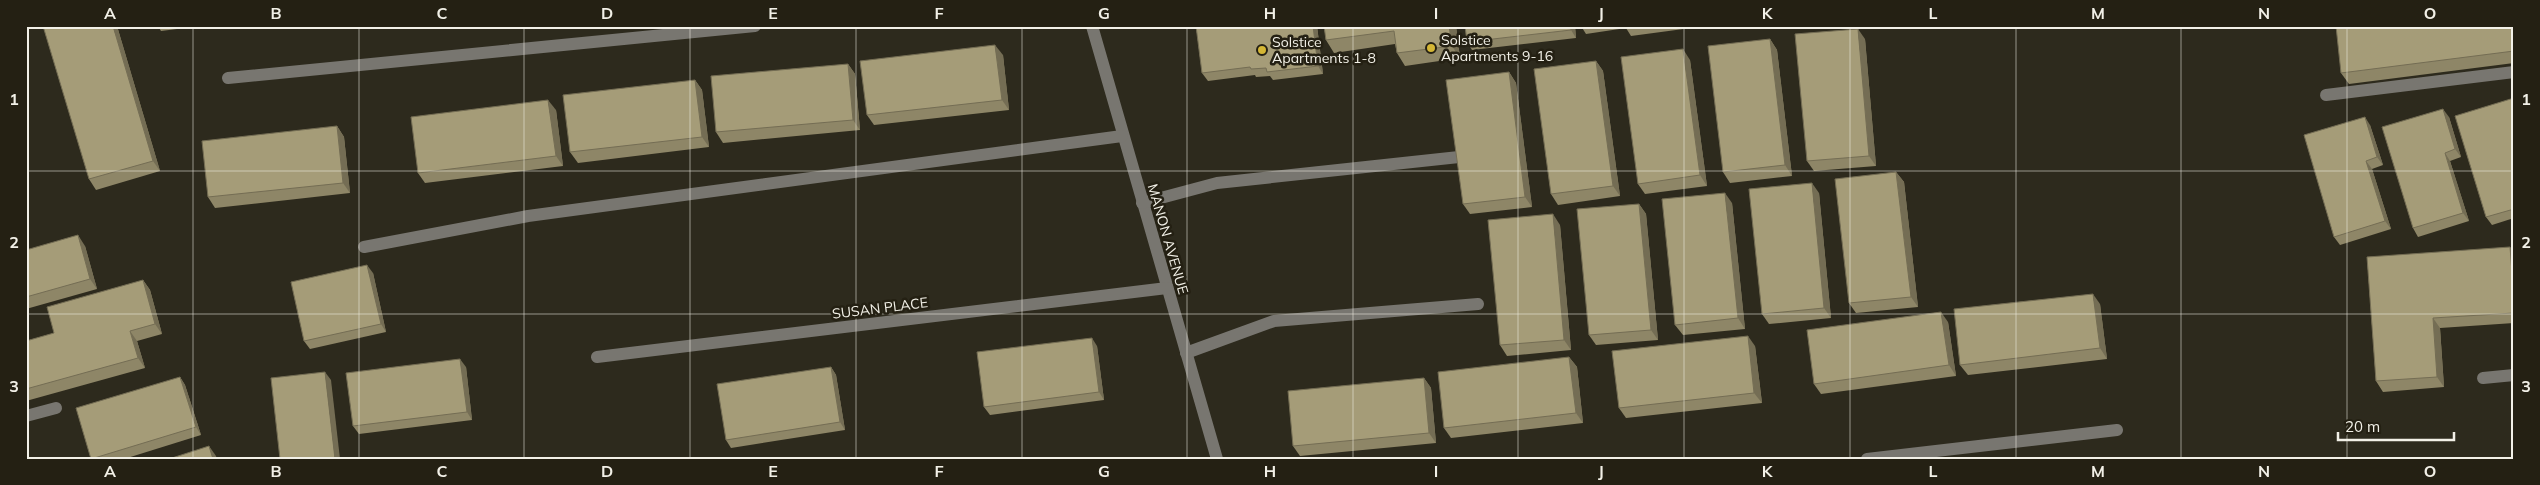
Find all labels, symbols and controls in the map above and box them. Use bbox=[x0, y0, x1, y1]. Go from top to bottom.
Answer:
text: A bbox=[104, 3, 116, 23]
text: B bbox=[270, 3, 282, 23]
text: C bbox=[437, 3, 448, 23]
text: D bbox=[601, 3, 613, 23]
text: E bbox=[768, 3, 778, 23]
text: F bbox=[934, 3, 944, 23]
text: G bbox=[1098, 3, 1110, 23]
text: H bbox=[1264, 3, 1276, 23]
text: I bbox=[1434, 3, 1438, 23]
text: J bbox=[1598, 3, 1604, 23]
text: K bbox=[1762, 3, 1774, 23]
text: L bbox=[1929, 3, 1938, 23]
text: M bbox=[2091, 3, 2105, 23]
text: N bbox=[2258, 3, 2270, 23]
text: O bbox=[2424, 3, 2436, 23]
place label: Solstice Apartments 9-16 bbox=[1441, 31, 1553, 65]
place label: Solstice Apartments 1-8 bbox=[1272, 33, 1376, 67]
marker: Solstice Apartments 9-16 bbox=[1425, 42, 1437, 54]
marker: Solstice Apartments 1-8 bbox=[1256, 44, 1268, 56]
text: 1 bbox=[9, 89, 19, 109]
text: 1 bbox=[2521, 89, 2531, 109]
street label: MANON AVENUE bbox=[1144, 182, 1192, 296]
text: 2 bbox=[9, 232, 19, 252]
text: 2 bbox=[2521, 232, 2531, 252]
street label: SUSAN PLACE bbox=[831, 293, 929, 323]
text: 3 bbox=[9, 376, 19, 396]
text: 3 bbox=[2521, 376, 2531, 396]
scale bar bbox=[2338, 410, 2454, 442]
text: 20 m bbox=[2345, 417, 2380, 436]
text: A bbox=[104, 461, 116, 481]
text: B bbox=[270, 461, 282, 481]
text: C bbox=[437, 461, 448, 481]
text: D bbox=[601, 461, 613, 481]
text: E bbox=[768, 461, 778, 481]
text: F bbox=[934, 461, 944, 481]
text: G bbox=[1098, 461, 1110, 481]
text: H bbox=[1264, 461, 1276, 481]
text: I bbox=[1434, 461, 1438, 481]
text: J bbox=[1598, 461, 1604, 481]
text: K bbox=[1762, 461, 1774, 481]
text: L bbox=[1929, 461, 1938, 481]
text: M bbox=[2091, 461, 2105, 481]
text: N bbox=[2258, 461, 2270, 481]
text: O bbox=[2424, 461, 2436, 481]

